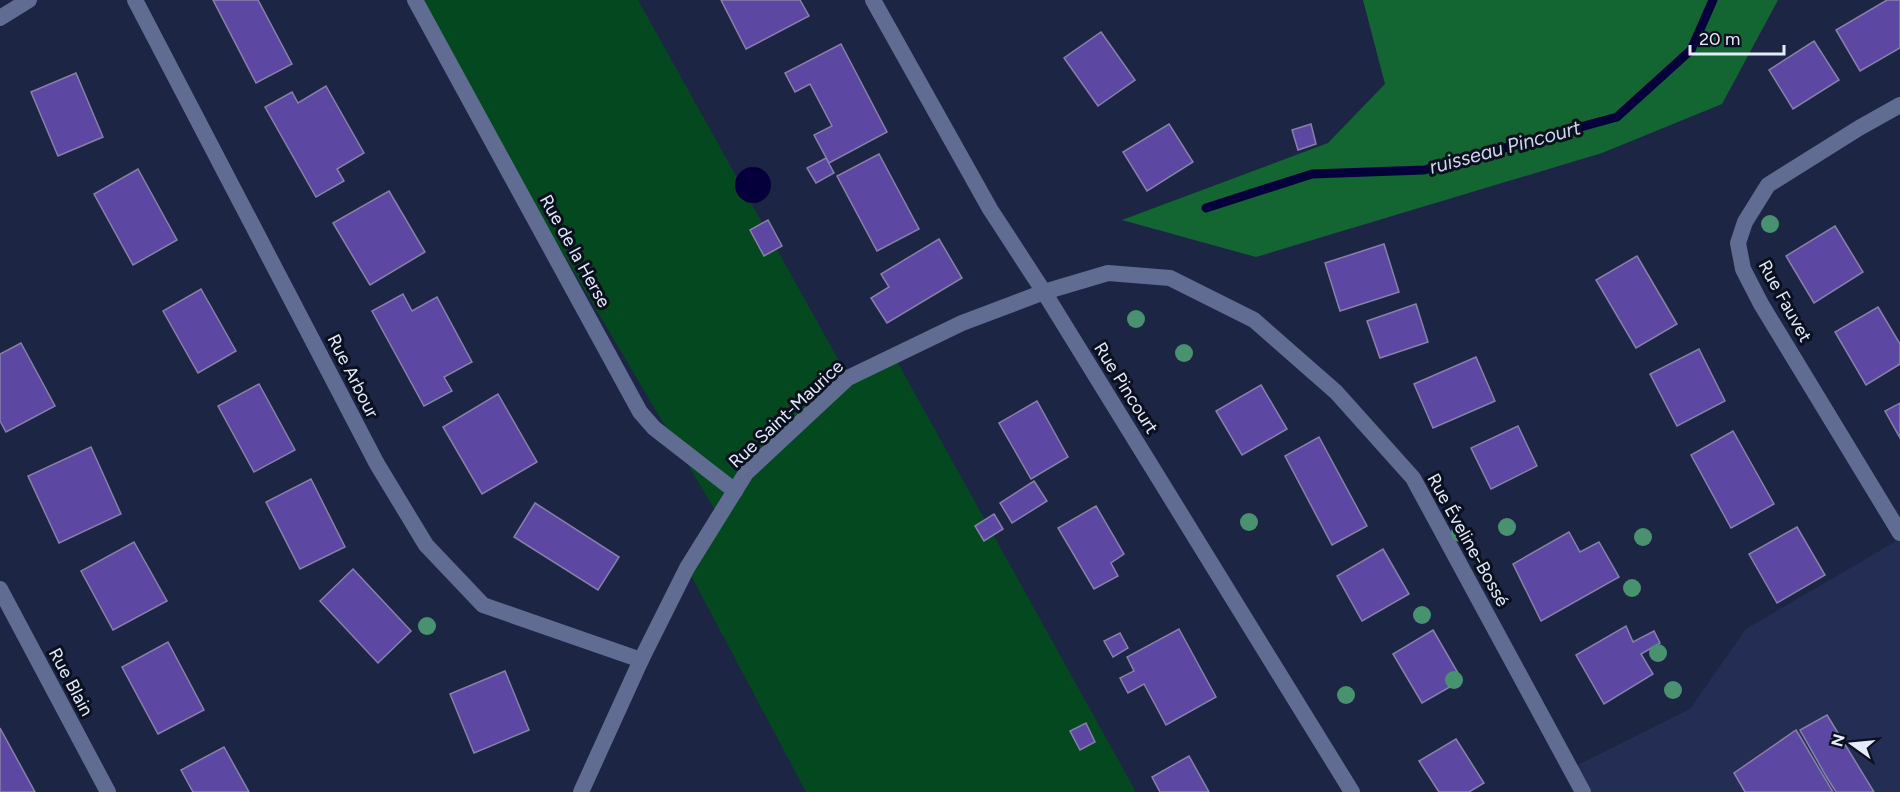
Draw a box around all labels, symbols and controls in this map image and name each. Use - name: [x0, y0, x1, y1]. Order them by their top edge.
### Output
- scale bar: [1690, 18, 1784, 56]
- text: 20 m: [1699, 28, 1740, 50]
- water label: ruisseau Pincourt: [1427, 115, 1584, 179]
- street label: Rue de la Herse: [535, 191, 615, 311]
- street label: Rue Fauvet: [1753, 256, 1817, 346]
- street label: Rue Arbour: [323, 330, 383, 422]
- street label: Rue Pincourt: [1089, 338, 1163, 438]
- street label: Rue Saint-Maurice: [724, 355, 848, 473]
- street label: Rue Éveline-Bossé: [1422, 470, 1514, 611]
- street label: Rue Blain: [44, 644, 98, 720]
- north arrow: [1822, 714, 1882, 774]
- text: N: [1827, 732, 1849, 749]

